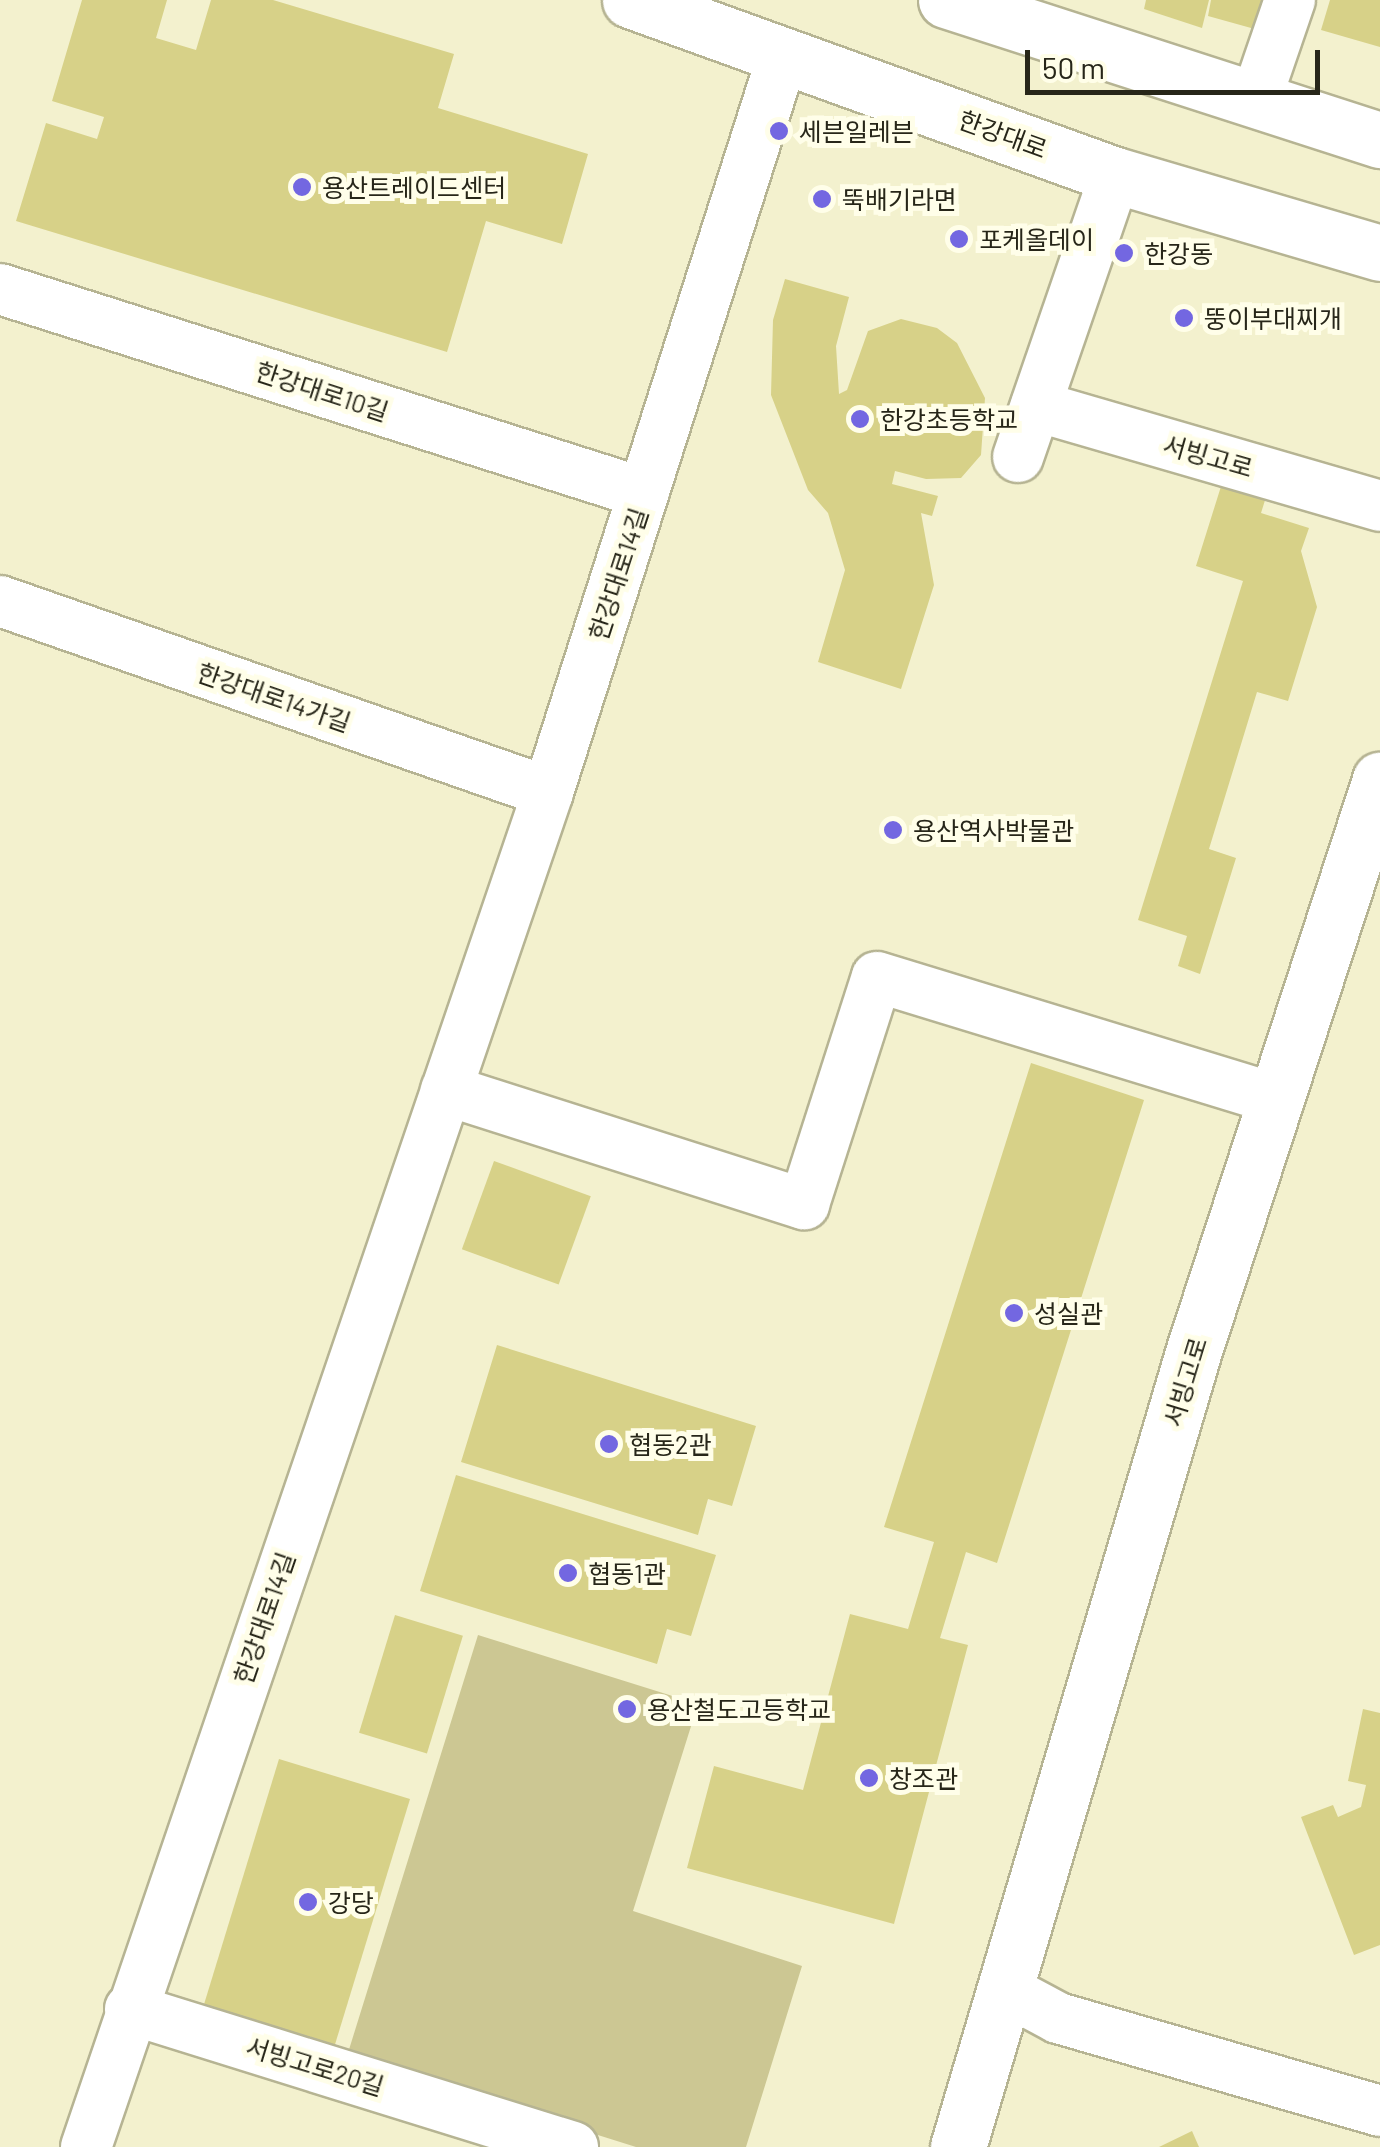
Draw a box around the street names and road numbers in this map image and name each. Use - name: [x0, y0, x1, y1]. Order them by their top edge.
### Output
- street label: 한강대로: [955, 104, 1051, 164]
- street label: 한강대로10길: [252, 355, 392, 427]
- street label: 서빙고로: [1160, 429, 1256, 483]
- street label: 한강대로14길: [582, 504, 654, 644]
- street label: 한강대로14가길: [193, 657, 355, 737]
- street label: 서빙고로: [1157, 1334, 1213, 1430]
- street label: 한강대로14길: [227, 1548, 301, 1688]
- street label: 서빙고로20길: [242, 2031, 388, 2101]

